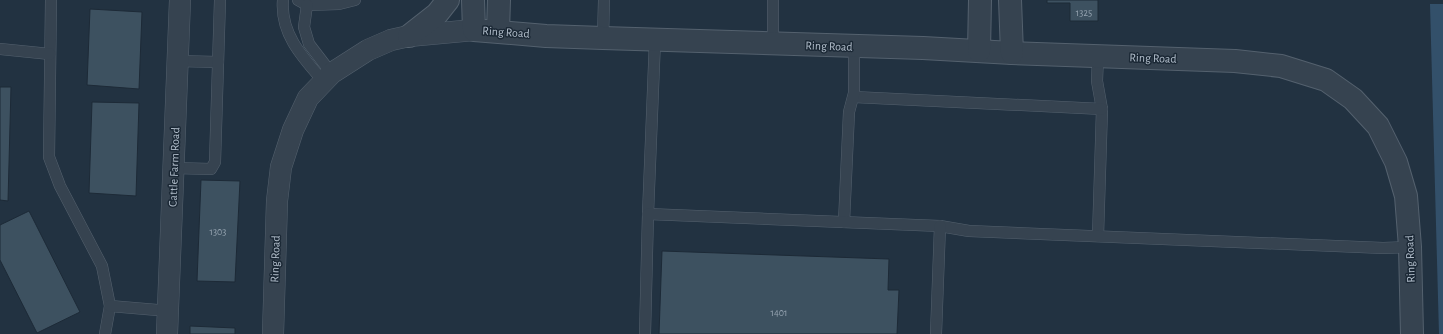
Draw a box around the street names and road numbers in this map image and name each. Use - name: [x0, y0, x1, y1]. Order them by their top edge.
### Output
- street label: Ring Road: [482, 24, 530, 40]
- street label: Ring Road: [805, 39, 853, 53]
- street label: Ring Road: [1129, 51, 1177, 65]
- street label: Cattle Farm Road: [167, 127, 181, 207]
- street label: Ring Road: [268, 235, 282, 283]
- street label: Ring Road: [1403, 235, 1417, 283]

